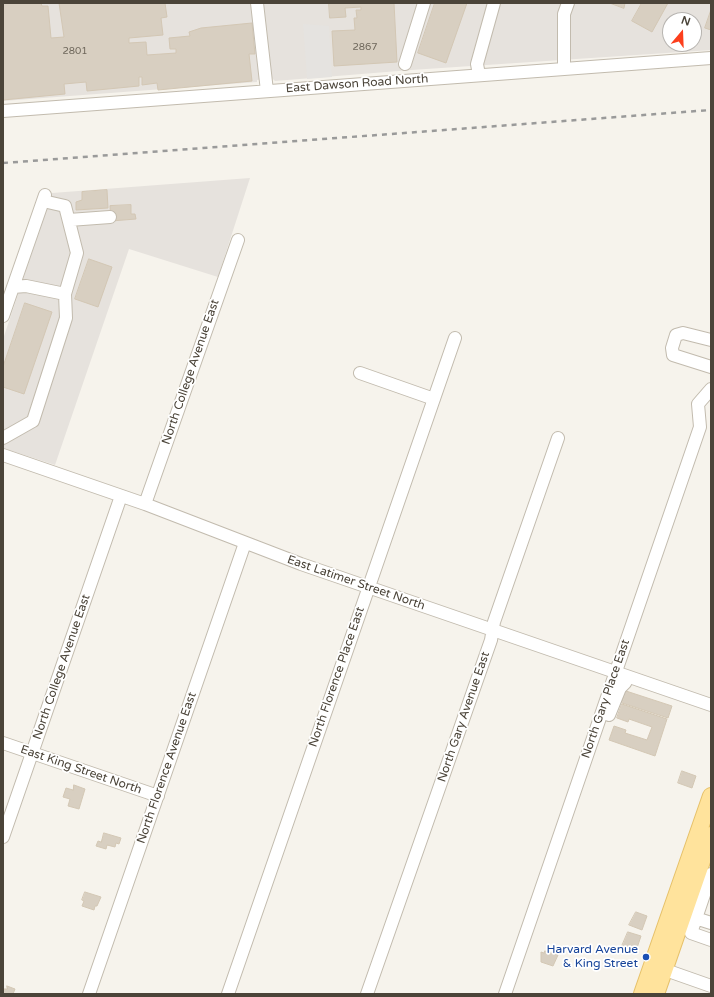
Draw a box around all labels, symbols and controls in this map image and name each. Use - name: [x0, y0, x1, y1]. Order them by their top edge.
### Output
- north arrow: [662, 12, 702, 52]
- text: N: [679, 14, 692, 29]
- house number: 2867: [352, 41, 378, 53]
- house number: 2801: [62, 45, 88, 57]
- street label: East Dawson Road North: [285, 72, 429, 96]
- street label: North College Avenue East: [159, 297, 223, 447]
- street label: East Latimer Street North: [285, 553, 427, 613]
- street label: North College Avenue East: [30, 592, 94, 742]
- street label: North Florence Place East: [306, 605, 368, 749]
- street label: North Gary Place East: [579, 638, 633, 760]
- street label: North Gary Avenue East: [435, 650, 493, 784]
- street label: North Florence Avenue East: [134, 690, 200, 846]
- street label: East King Street North: [18, 742, 144, 798]
- place label: Harvard Avenue & King Street: [547, 943, 638, 971]
- marker: Harvard Avenue & King Street: [641, 952, 651, 962]

